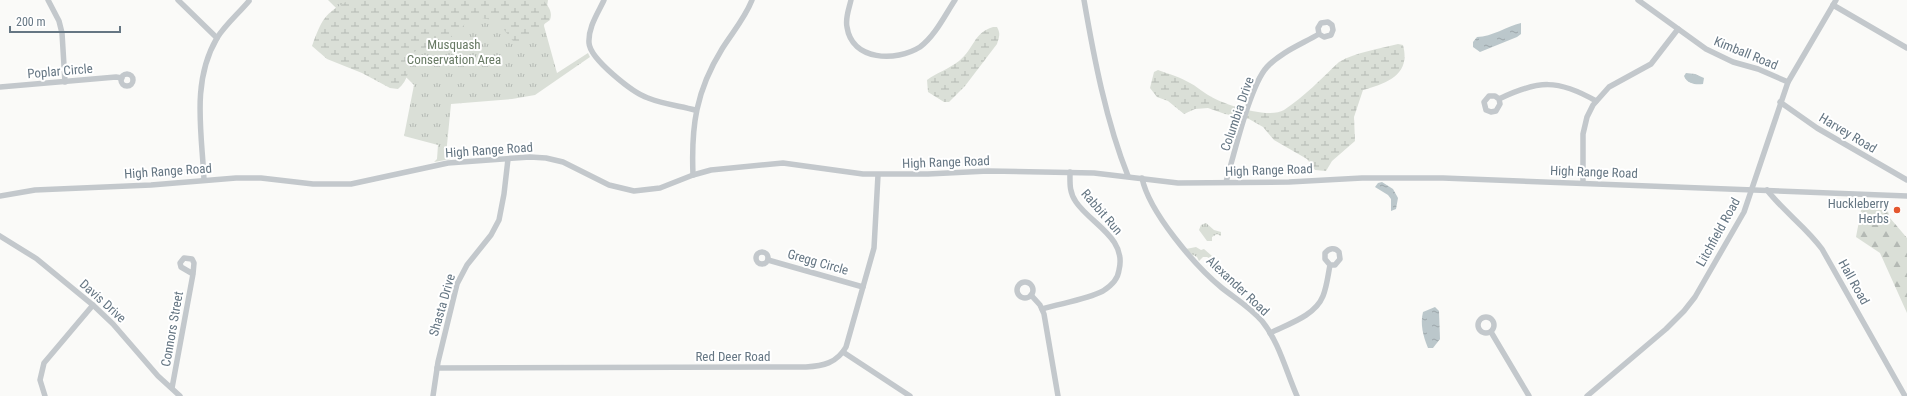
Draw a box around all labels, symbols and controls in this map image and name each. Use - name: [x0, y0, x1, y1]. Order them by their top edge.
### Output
- scale bar: [10, 8, 120, 34]
- text: 200 m: [16, 15, 46, 29]
- street label: Kimball Road: [1712, 33, 1780, 73]
- park label: Musquash Conservation Area: [407, 37, 501, 67]
- street label: Poplar Circle: [27, 61, 93, 81]
- street label: Columbia Drive: [1217, 75, 1257, 153]
- street label: Harvey Road: [1817, 110, 1879, 156]
- street label: High Range Road: [445, 139, 533, 161]
- street label: High Range Road: [902, 153, 990, 171]
- street label: High Range Road: [124, 160, 212, 182]
- street label: High Range Road: [1225, 161, 1313, 179]
- street label: High Range Road: [1550, 163, 1638, 181]
- street label: Rabbit Run: [1078, 186, 1126, 238]
- street label: Litchfield Road: [1693, 195, 1743, 269]
- place label: Huckleberry Herbs: [1828, 196, 1890, 226]
- marker: Huckleberry Herbs: [1892, 205, 1902, 215]
- street label: Gregg Circle: [786, 246, 850, 278]
- street label: Alexander Road: [1203, 253, 1273, 319]
- street label: Hall Road: [1835, 257, 1873, 307]
- street label: Shasta Drive: [426, 272, 458, 338]
- street label: Davis Drive: [77, 276, 129, 326]
- street label: Connors Street: [158, 290, 186, 368]
- street label: Red Deer Road: [695, 349, 771, 364]

